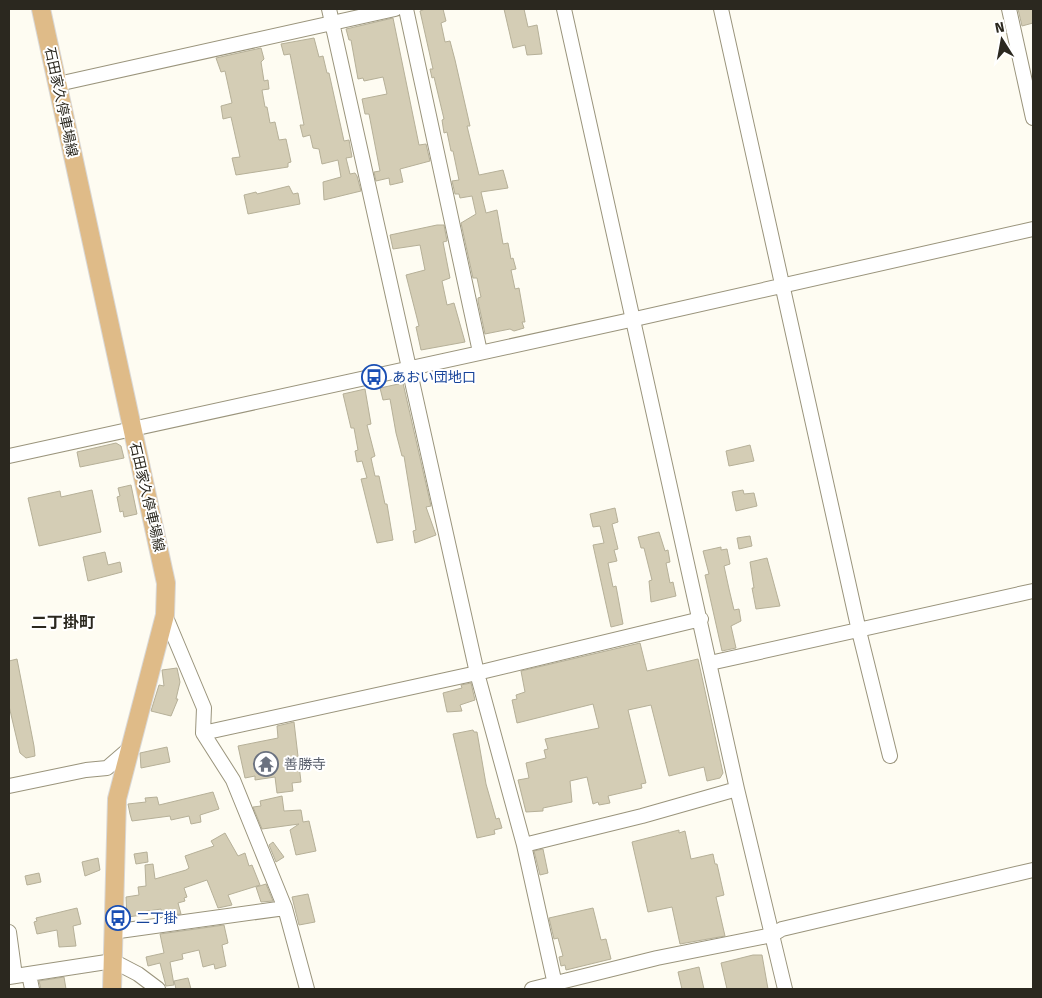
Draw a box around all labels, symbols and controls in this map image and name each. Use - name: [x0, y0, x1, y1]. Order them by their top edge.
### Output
- north arrow: [977, 15, 1027, 65]
- text: N: [993, 18, 1006, 37]
- street label: 石田家久停車場線: [41, 45, 81, 159]
- bus stop icon: あおい団地口: [361, 364, 387, 390]
- place label: あおい団地口: [392, 369, 476, 386]
- street label: 石田家久停車場線: [126, 441, 168, 553]
- district label: 二丁掛町: [31, 613, 95, 632]
- temple icon: 善勝寺: [253, 751, 279, 777]
- place label: 善勝寺: [284, 756, 326, 773]
- bus stop icon: 二丁掛: [105, 905, 131, 931]
- place label: 二丁掛: [136, 910, 178, 927]

